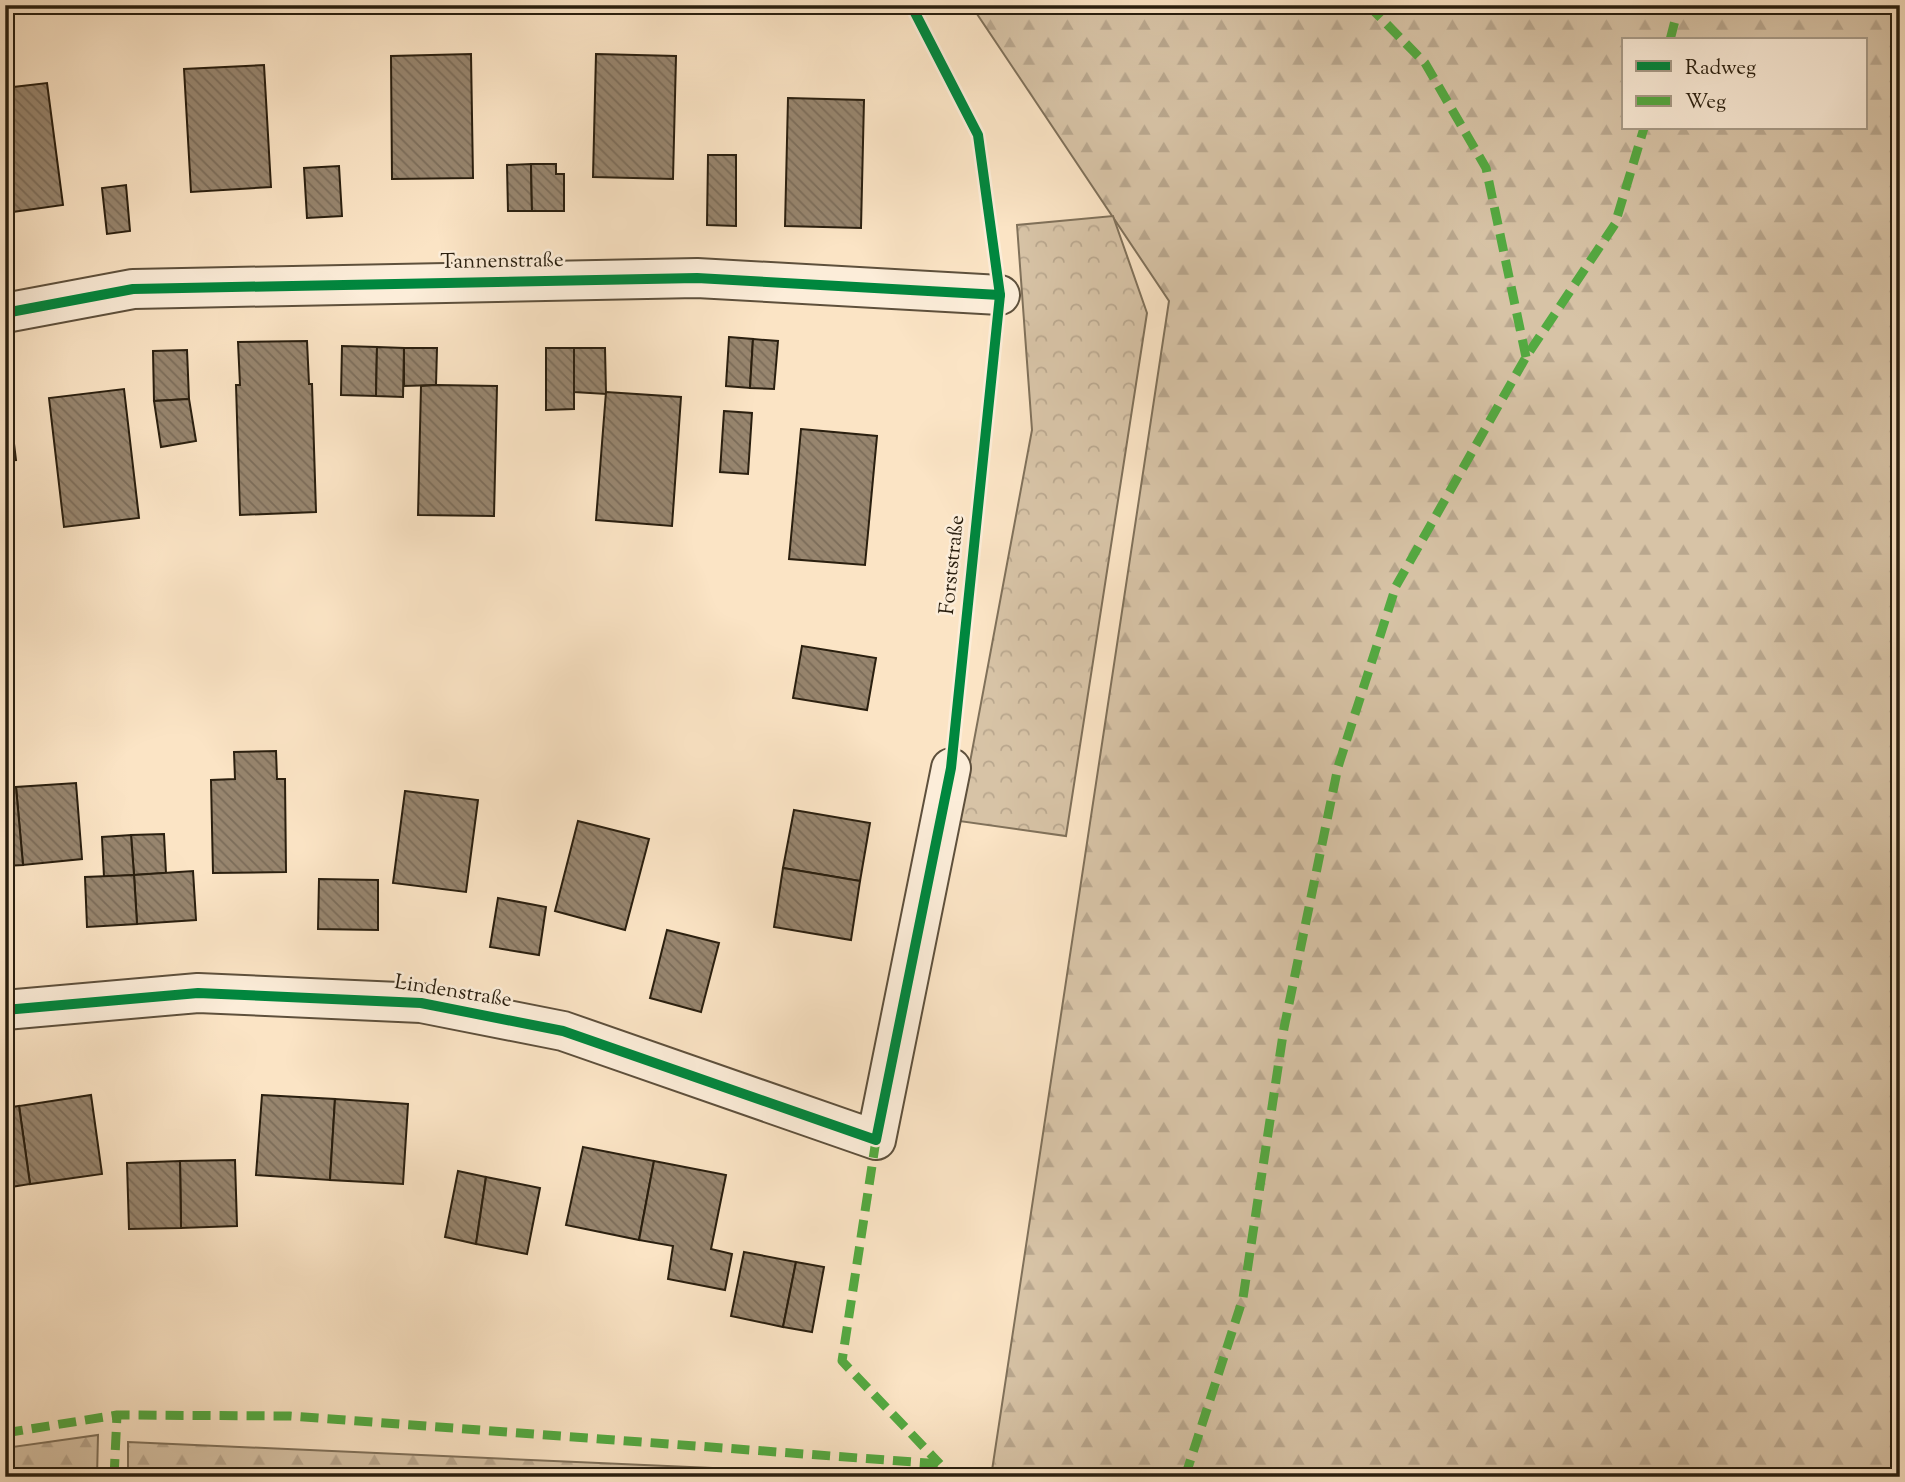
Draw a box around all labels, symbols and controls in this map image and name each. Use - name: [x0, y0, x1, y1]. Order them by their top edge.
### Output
- legend: [1622, 38, 1867, 130]
- text: Radweg: [1685, 54, 1756, 84]
- text: Weg: [1685, 88, 1726, 118]
- street label: Tannenstraße: [440, 246, 564, 278]
- street label: Forststraße: [933, 514, 973, 616]
- street label: Lindenstraße: [392, 968, 514, 1016]

